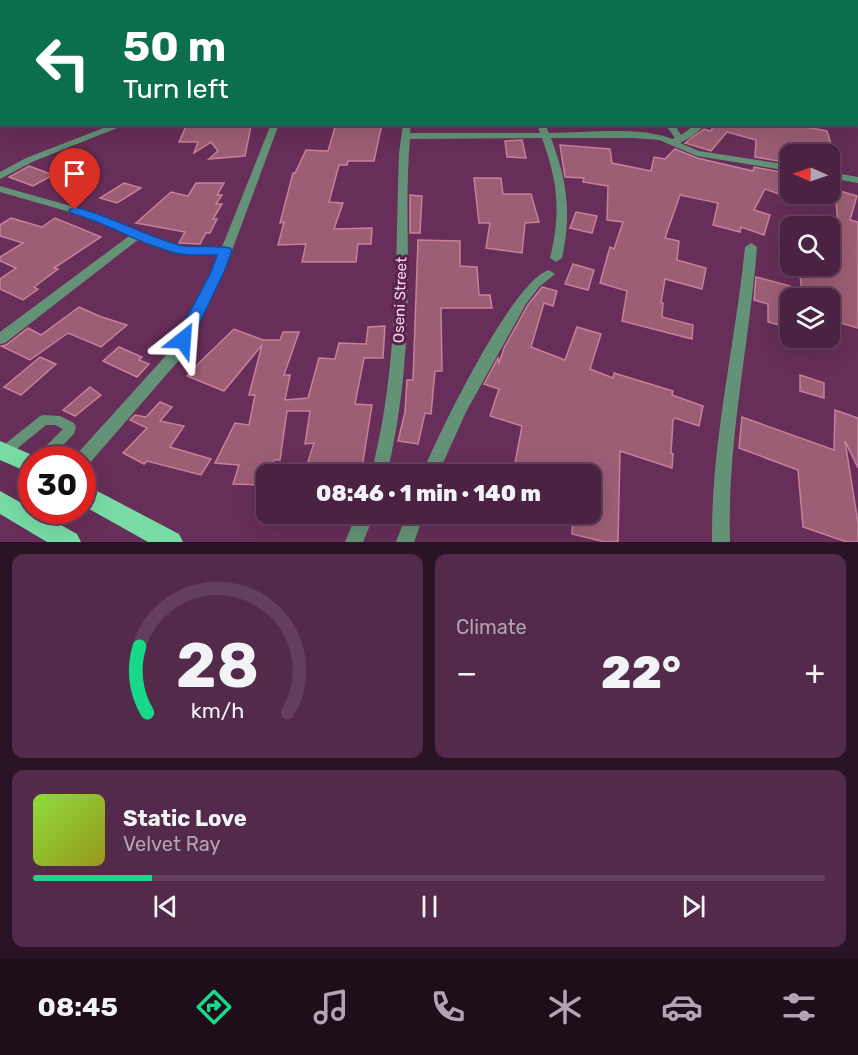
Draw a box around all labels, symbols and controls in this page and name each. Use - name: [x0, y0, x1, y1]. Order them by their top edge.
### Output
- text: 50 m: [123, 22, 226, 72]
- icon: left: [24, 24, 102, 102]
- text: Turn left: [123, 73, 228, 105]
- north arrow: [780, 144, 840, 204]
- map controls: [780, 144, 840, 348]
- pin: [49, 148, 100, 210]
- icon: arrive: [58, 157, 91, 190]
- button: search: [780, 216, 840, 276]
- street label: Oseni Street: [390, 257, 410, 343]
- button: layers: [780, 288, 840, 348]
- position arrow: [151, 308, 215, 372]
- speed limit sign: 30: [18, 446, 96, 524]
- text: 08:46 · 1 min · 140 m: [316, 480, 541, 507]
- text: Climate: [456, 615, 527, 639]
- text: 28: [176, 629, 259, 703]
- text: 22°: [601, 646, 681, 699]
- text: −: [456, 653, 477, 692]
- text: +: [804, 653, 825, 692]
- text: km/h: [191, 698, 244, 723]
- text: Static Love: [123, 805, 247, 832]
- text: Velvet Ray: [123, 832, 221, 856]
- icon: previous: [149, 890, 182, 923]
- icon: pause: [413, 890, 446, 923]
- icon: next: [677, 890, 710, 923]
- icon: directions: [193, 986, 235, 1028]
- icon: music: [310, 986, 352, 1028]
- icon: phone: [427, 986, 469, 1028]
- icon: climate: [544, 986, 586, 1028]
- icon: car: [661, 986, 703, 1028]
- icon: filters: [778, 986, 820, 1028]
- text: 08:45: [38, 991, 118, 1023]

